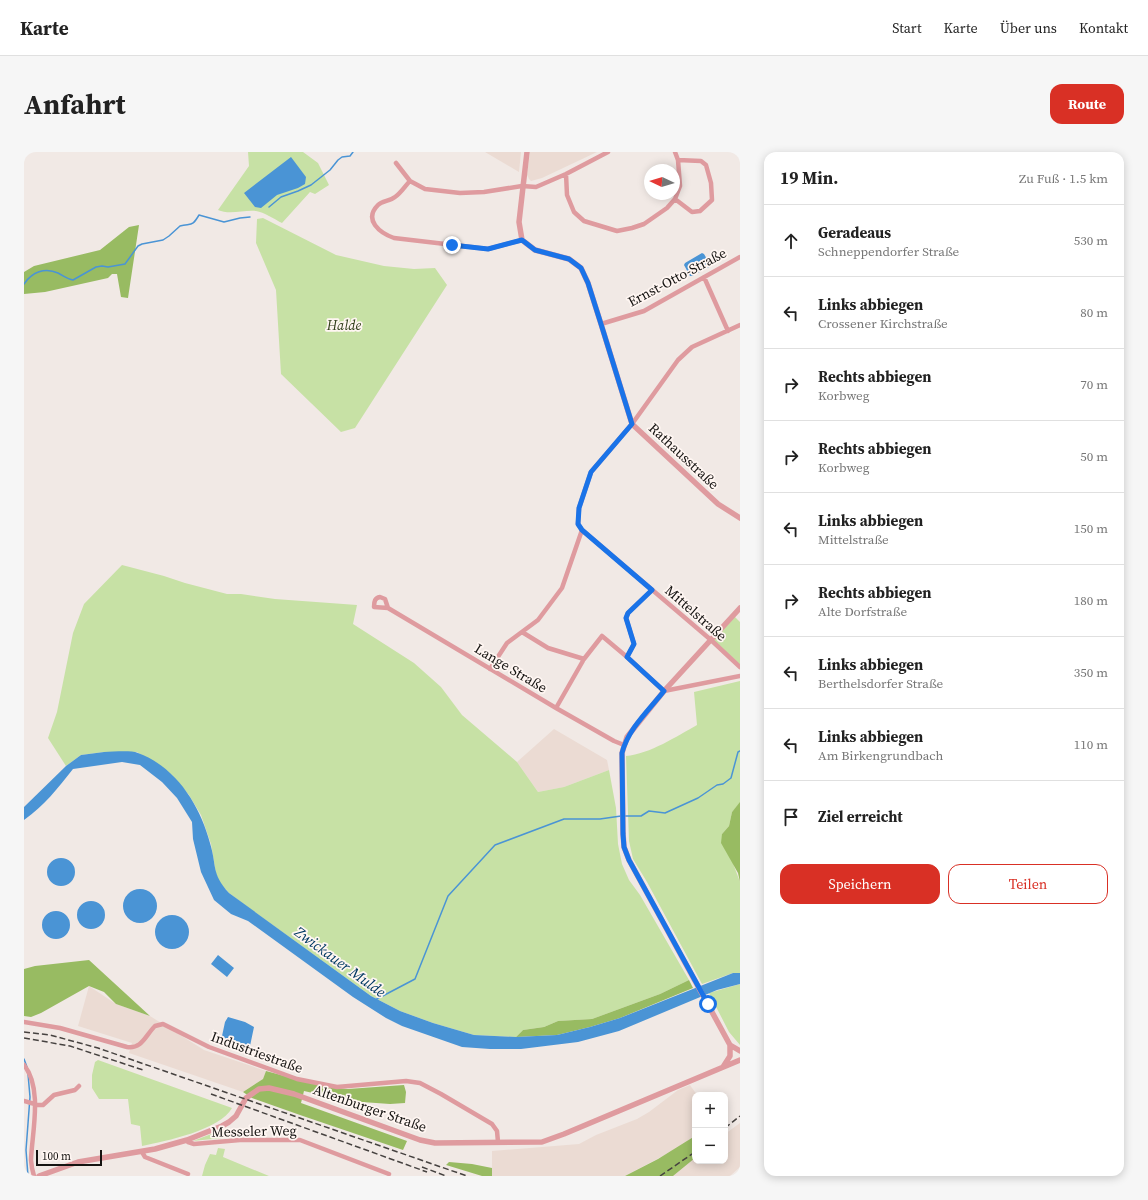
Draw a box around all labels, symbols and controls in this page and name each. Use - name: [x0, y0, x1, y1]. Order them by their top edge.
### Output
- text: Karte: [20, 15, 69, 41]
- text: Start: [892, 18, 922, 38]
- text: Karte: [944, 18, 978, 38]
- text: Über uns: [1000, 18, 1057, 38]
- text: Kontakt: [1079, 18, 1128, 38]
- button: Route: [1050, 84, 1124, 124]
- text: Anfahrt: [24, 85, 126, 123]
- north arrow: [644, 164, 680, 200]
- text: 19 Min.: [780, 166, 838, 190]
- text: Zu Fuß · 1.5 km: [1019, 170, 1108, 187]
- text: Geradeaus: [818, 222, 891, 243]
- icon: ahead: [780, 230, 802, 252]
- text: 530 m: [1074, 232, 1108, 249]
- route end: [443, 236, 461, 254]
- street label: Ernst-Otto-Straße: [624, 243, 730, 311]
- text: Schneppendorfer Straße: [818, 243, 959, 260]
- text: Links abbiegen: [818, 294, 923, 315]
- icon: left: [780, 302, 802, 324]
- text: 80 m: [1080, 304, 1108, 321]
- park label: Halde: [326, 315, 362, 335]
- text: Crossener Kirchstraße: [818, 315, 948, 332]
- text: Rechts abbiegen: [818, 366, 932, 387]
- icon: right: [780, 374, 802, 396]
- text: 70 m: [1080, 376, 1108, 393]
- text: Korbweg: [818, 387, 869, 404]
- street label: Rathausstraße: [644, 418, 724, 494]
- text: Rechts abbiegen: [818, 438, 932, 459]
- icon: right: [780, 446, 802, 468]
- text: 50 m: [1080, 448, 1108, 465]
- text: Korbweg: [818, 459, 869, 476]
- text: Links abbiegen: [818, 510, 923, 531]
- icon: left: [780, 518, 802, 540]
- text: 150 m: [1074, 520, 1108, 537]
- text: Mittelstraße: [818, 531, 889, 548]
- street label: Mittelstraße: [661, 580, 731, 646]
- text: Rechts abbiegen: [818, 582, 932, 603]
- icon: right: [780, 590, 802, 612]
- text: 180 m: [1074, 592, 1108, 609]
- text: Alte Dorfstraße: [818, 603, 907, 620]
- street label: Lange Straße: [471, 638, 551, 698]
- text: Links abbiegen: [818, 654, 923, 675]
- icon: left: [780, 662, 802, 684]
- text: 350 m: [1074, 664, 1108, 681]
- text: Berthelsdorfer Straße: [818, 675, 943, 692]
- text: Links abbiegen: [818, 726, 923, 747]
- icon: left: [780, 734, 802, 756]
- text: 110 m: [1074, 736, 1108, 753]
- text: Am Birkengrundbach: [818, 747, 943, 764]
- icon: arrive: [780, 806, 802, 828]
- text: Ziel erreicht: [818, 806, 903, 827]
- button: Speichern: [780, 864, 940, 904]
- button: Teilen: [948, 864, 1108, 904]
- water label: Zwickauer Mulde: [290, 921, 390, 1002]
- route start: [699, 995, 717, 1013]
- street label: Industriestraße: [208, 1026, 306, 1078]
- street label: Altenburger Straße: [311, 1079, 429, 1137]
- map controls: [692, 1092, 728, 1164]
- button: +: [692, 1092, 728, 1128]
- street label: Messeler Weg: [211, 1120, 297, 1142]
- button: −: [692, 1128, 728, 1164]
- scale bar: [36, 1148, 102, 1167]
- text: 100 m: [42, 1149, 71, 1164]

